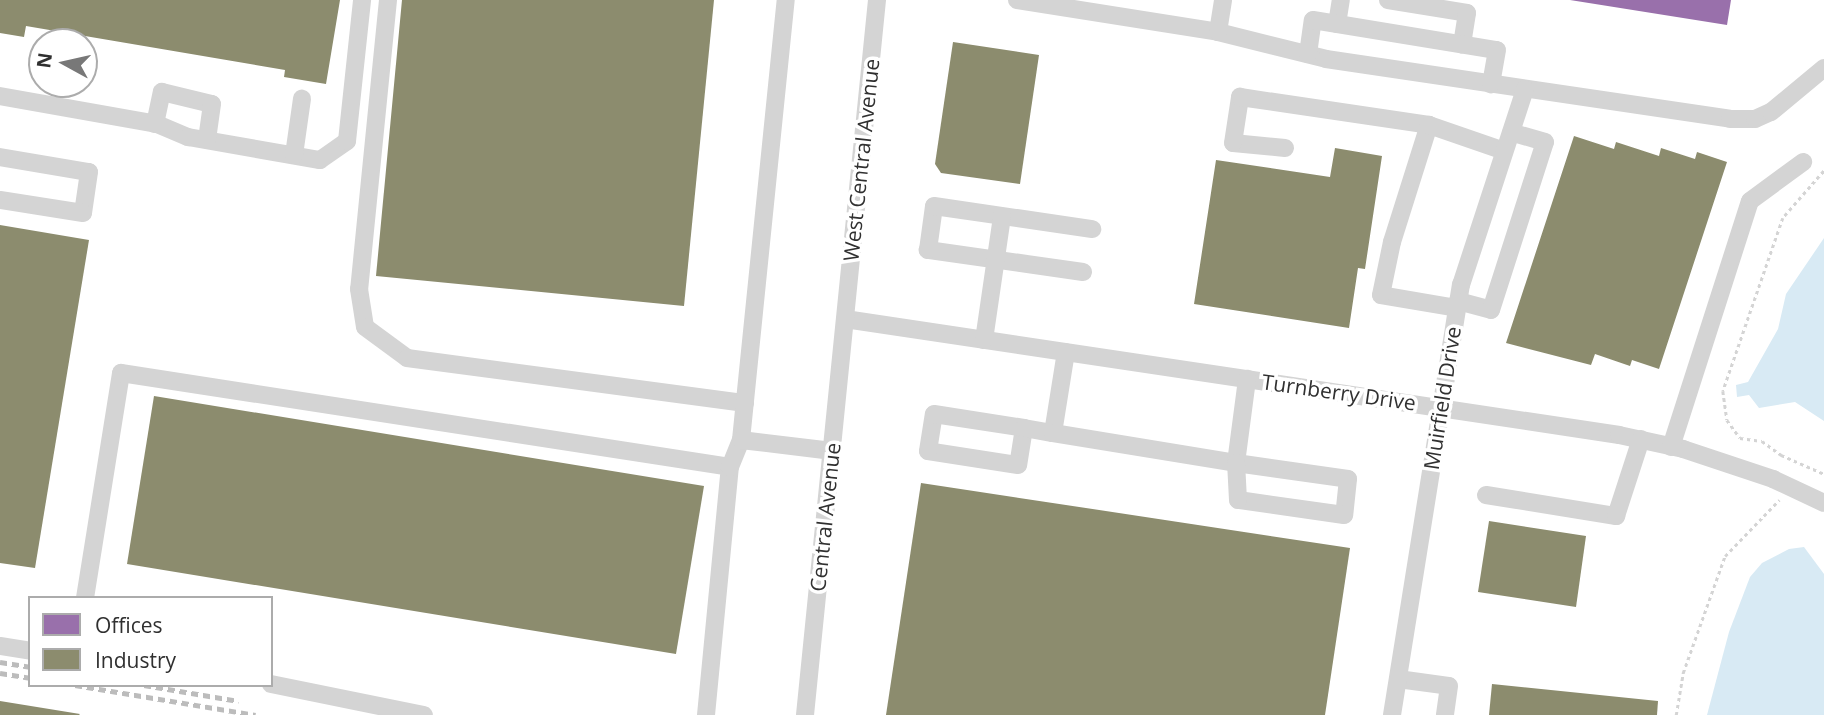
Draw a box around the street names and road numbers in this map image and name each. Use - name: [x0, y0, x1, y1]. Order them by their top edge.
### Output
- street label: West Central Avenue: [838, 57, 884, 263]
- street label: Muirfield Drive: [1418, 325, 1466, 471]
- street label: Turnberry Drive: [1260, 369, 1418, 415]
- street label: Central Avenue: [805, 441, 845, 593]

